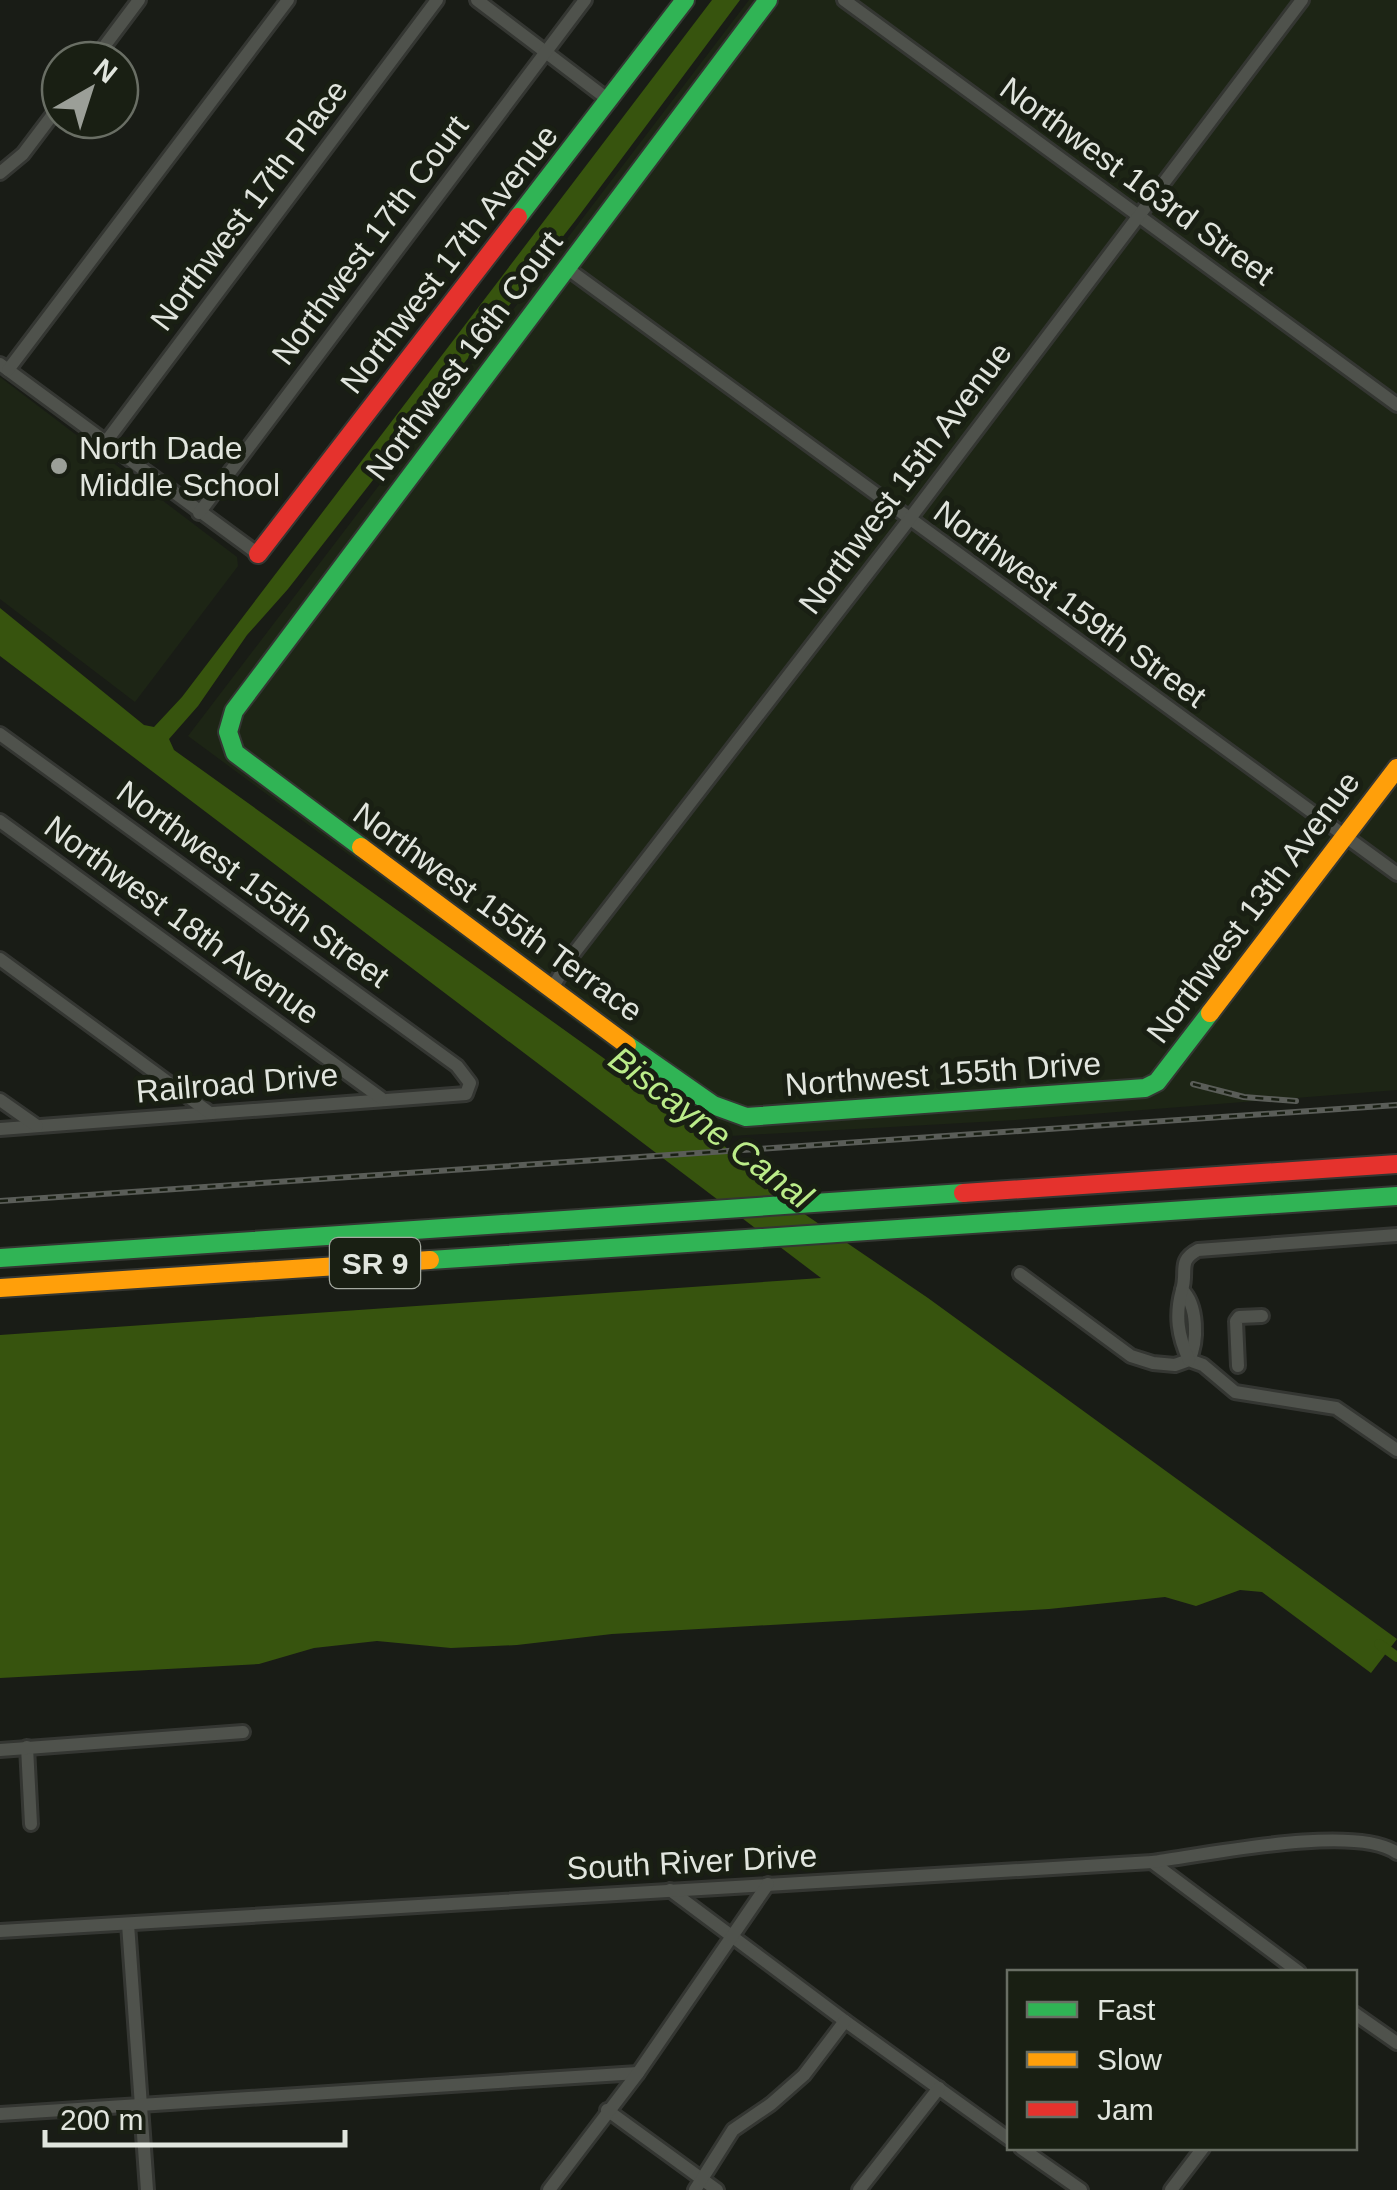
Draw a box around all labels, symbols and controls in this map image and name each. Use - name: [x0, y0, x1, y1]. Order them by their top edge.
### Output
- north arrow: [40, 40, 140, 140]
- text: N: [88, 53, 123, 89]
- street label: Northwest 163rd Street: [993, 70, 1281, 292]
- street label: Northwest 17th Place: [143, 73, 355, 337]
- street label: Northwest 17th Court: [265, 108, 475, 372]
- street label: Northwest 17th Avenue: [333, 118, 565, 400]
- street label: Northwest 16th Court: [359, 224, 569, 488]
- street label: Northwest 15th Avenue: [791, 335, 1019, 621]
- place label: North Dade Middle School: [79, 430, 280, 503]
- marker: North Dade Middle School: [48, 455, 70, 477]
- street label: Northwest 159th Street: [927, 493, 1213, 715]
- street label: Northwest 13th Avenue: [1139, 764, 1367, 1050]
- street label: Northwest 155th Street: [110, 773, 396, 995]
- street label: Northwest 155th Terrace: [347, 795, 649, 1029]
- street label: Northwest 18th Avenue: [38, 808, 326, 1032]
- water label: Biscayne Canal: [602, 1038, 821, 1216]
- street label: Northwest 155th Drive: [784, 1045, 1102, 1103]
- street label: Railroad Drive: [134, 1056, 340, 1110]
- road number: SR 9: [330, 1238, 420, 1288]
- street label: South River Drive: [566, 1837, 818, 1887]
- legend: [1007, 1970, 1357, 2150]
- text: Fast: [1097, 1993, 1156, 2026]
- text: Slow: [1097, 2043, 1162, 2076]
- scale bar: [45, 2085, 345, 2147]
- text: Jam: [1097, 2093, 1154, 2126]
- text: 200 m: [60, 2103, 143, 2136]

